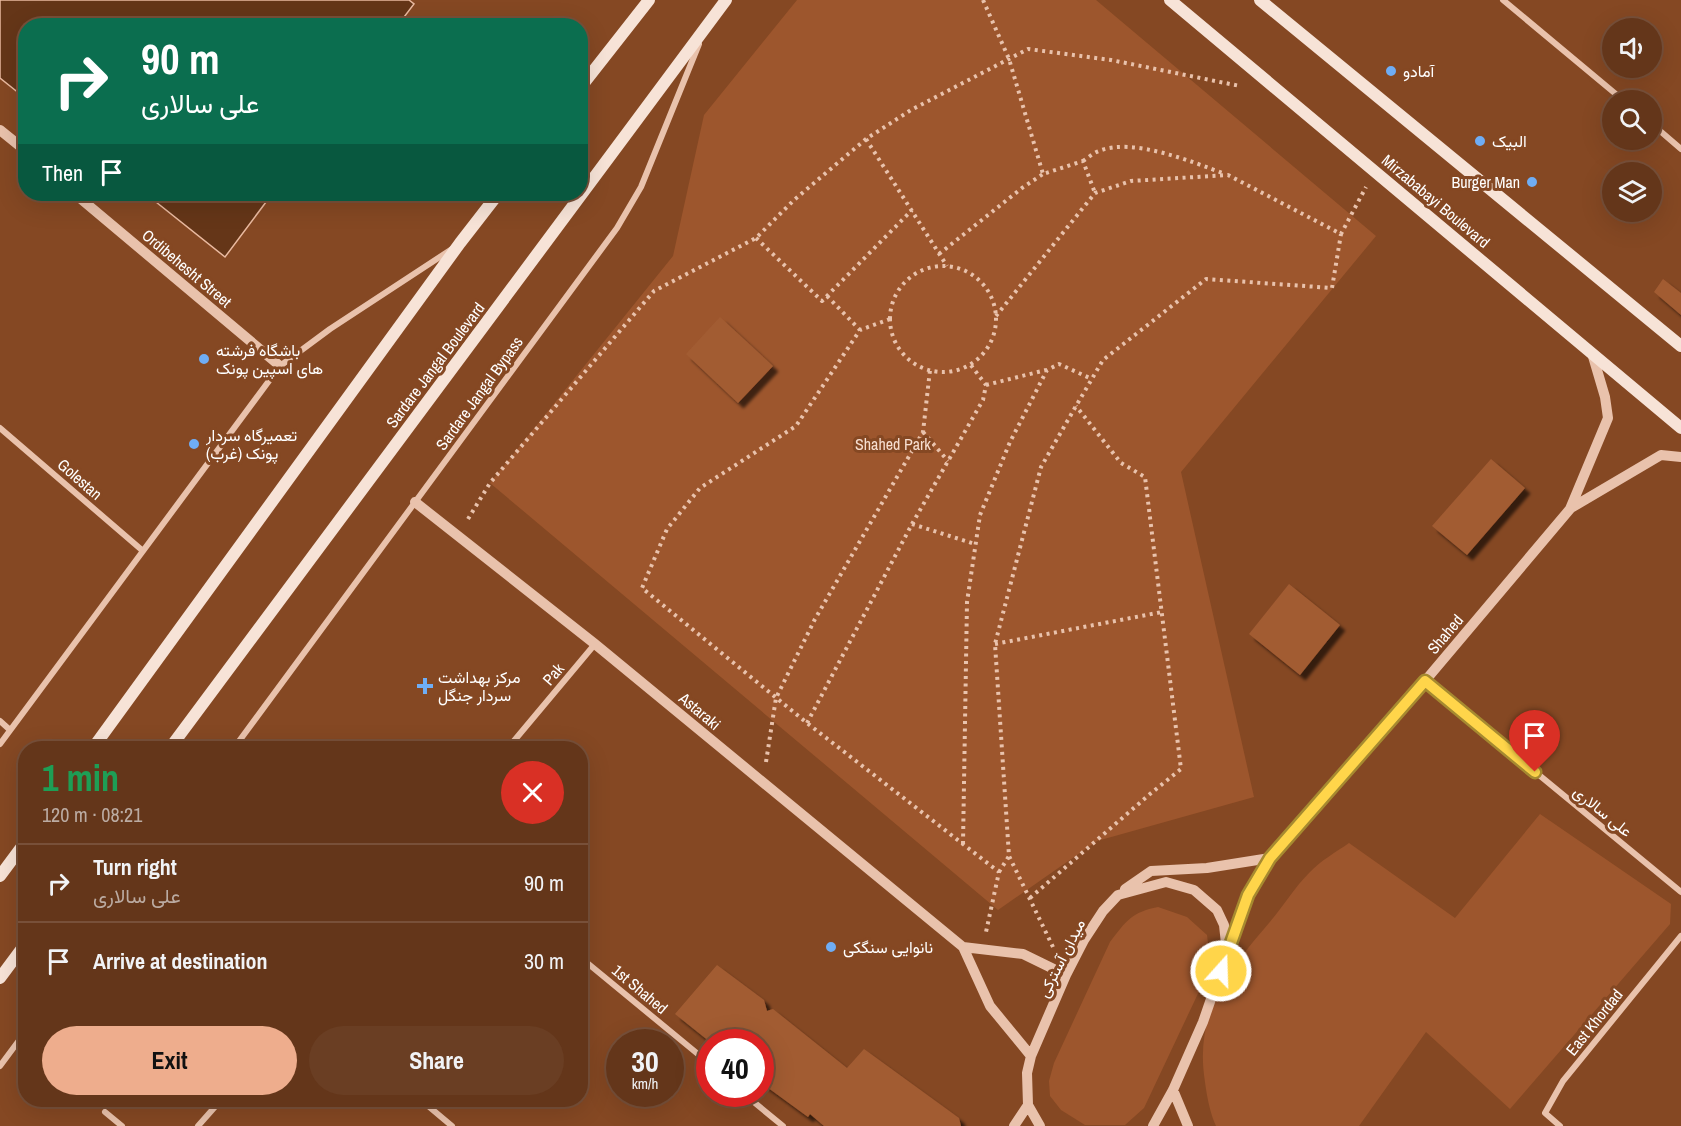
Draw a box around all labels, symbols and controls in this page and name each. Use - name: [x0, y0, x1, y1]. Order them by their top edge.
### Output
- map controls: [1602, 18, 1662, 222]
- button: sound: [1602, 18, 1662, 78]
- text: 90 m: [141, 31, 220, 87]
- icon: right: [42, 42, 120, 120]
- place label: آمادو: [1403, 60, 1435, 82]
- marker: آمادو: [1384, 64, 1398, 78]
- text: علی سالاری: [141, 85, 259, 121]
- button: search: [1602, 90, 1662, 150]
- place label: البیک: [1492, 130, 1527, 152]
- marker: البیک: [1473, 134, 1487, 148]
- street label: Mirzababayi Boulevard: [1377, 149, 1495, 253]
- icon: arrive: [95, 156, 128, 189]
- text: Then: [42, 158, 83, 188]
- button: layers: [1602, 162, 1662, 222]
- place label: ‌Burger Man: [1451, 171, 1520, 193]
- marker: ‌Burger Man: [1525, 175, 1539, 189]
- street label: Ordibehesht Street: [137, 224, 237, 312]
- street label: Sardare Jangal Boulevard: [381, 298, 489, 432]
- street label: Sardare Jangal Bypass: [430, 332, 528, 454]
- place label: باشگاه فرشته های اسپین پونک: [216, 339, 323, 380]
- marker: باشگاه فرشته های اسپین پونک: [197, 352, 211, 366]
- place label: تعمیرگاه سردار پونک (غرب): [205, 424, 297, 465]
- park label: Shahed Park: [855, 433, 931, 455]
- marker: تعمیرگاه سردار پونک (غرب): [187, 437, 201, 451]
- street label: Golestan: [53, 453, 107, 505]
- street label: Shahed: [1422, 610, 1468, 658]
- street label: Pak: [537, 658, 569, 690]
- place label: مرکز بهداشت سردار جنگل: [438, 666, 521, 706]
- marker: مرکز بهداشت سردار جنگل: [416, 677, 434, 695]
- street label: Astaraki: [674, 686, 726, 735]
- pin: [1509, 710, 1560, 772]
- icon: arrive: [1518, 719, 1551, 752]
- text: 1 min: [42, 754, 119, 802]
- button: close: [501, 761, 564, 824]
- street label: علی سالاری: [1569, 780, 1637, 842]
- text: 120 m · 08:21: [42, 801, 142, 828]
- text: Turn right: [93, 852, 177, 882]
- icon: right: [42, 867, 75, 900]
- text: 90 m: [524, 868, 564, 898]
- text: علی سالاری: [93, 882, 181, 909]
- street label: میدان آسترکی: [1032, 915, 1090, 1001]
- place label: نانوایی سنگکی: [843, 936, 933, 958]
- position arrow: [1189, 939, 1253, 1003]
- marker: نانوایی سنگکی: [824, 940, 838, 954]
- icon: arrive: [42, 945, 75, 978]
- text: Arrive at destination: [93, 946, 267, 976]
- text: 30 m: [524, 946, 564, 976]
- street label: 1st Shahed: [608, 959, 672, 1019]
- street label: East Khordad: [1560, 984, 1628, 1060]
- button: Exit: [42, 1026, 297, 1095]
- button: Share: [309, 1026, 564, 1095]
- speed limit sign: 40: [696, 1029, 774, 1107]
- text: 30: [631, 1041, 659, 1081]
- text: km/h: [632, 1073, 658, 1094]

